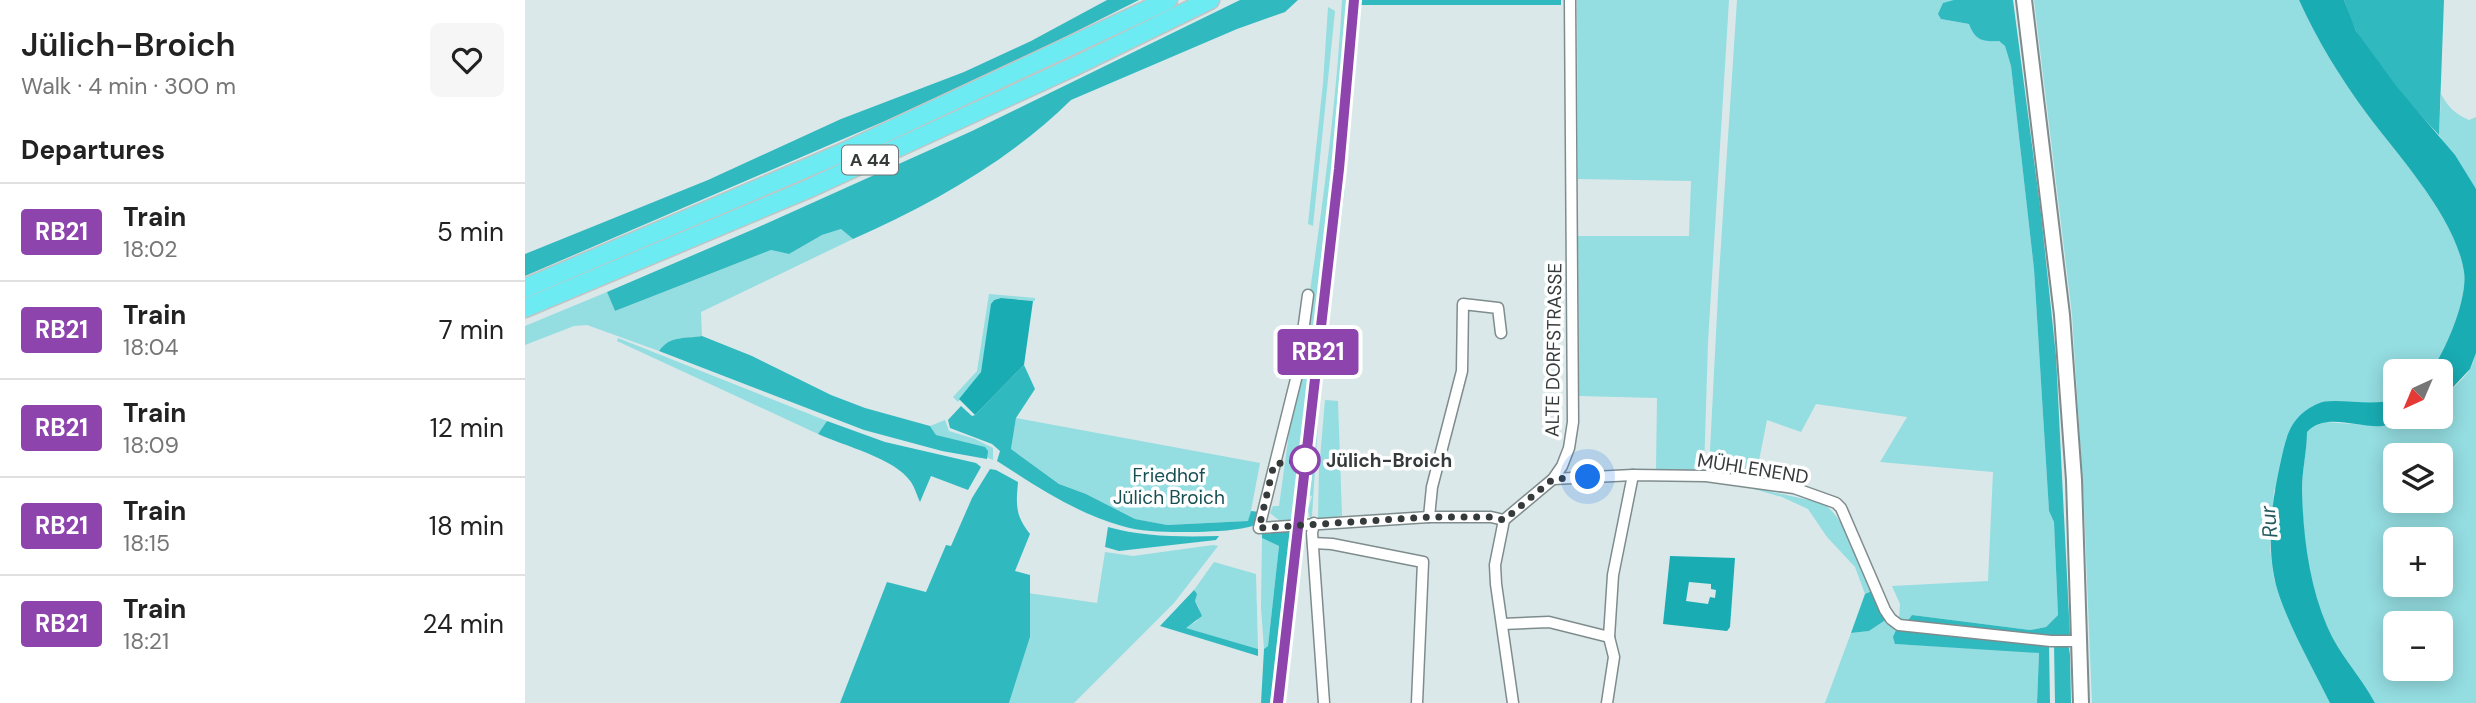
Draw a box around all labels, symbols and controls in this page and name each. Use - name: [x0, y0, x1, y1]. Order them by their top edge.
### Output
- text: Jülich-Broich: [21, 23, 236, 66]
- button: heart: [430, 23, 504, 97]
- text: Walk · 4 min · 300 m: [21, 71, 236, 101]
- text: Departures: [21, 133, 165, 167]
- road number: A 44: [842, 146, 898, 174]
- text: Train: [123, 200, 186, 234]
- text: 5 min: [437, 215, 504, 249]
- text: RB21: [35, 216, 88, 247]
- text: 18:02: [123, 234, 178, 264]
- street label: ALTE DORFSTRASSE: [1539, 263, 1568, 437]
- text: Train: [123, 298, 186, 332]
- text: 7 min: [439, 313, 504, 347]
- text: RB21: [35, 314, 88, 345]
- line badge: RB21: [1269, 329, 1367, 375]
- text: 18:04: [123, 332, 179, 362]
- text: RB21: [1291, 336, 1345, 367]
- north arrow: [2383, 359, 2453, 429]
- map controls: [2383, 359, 2453, 681]
- text: Train: [123, 396, 186, 430]
- text: 12 min: [430, 411, 504, 445]
- text: RB21: [35, 412, 88, 443]
- text: 18:09: [123, 430, 179, 460]
- button: layers: [2383, 443, 2453, 513]
- marker: Jülich-Broich: [1290, 445, 1320, 475]
- street label: MÜHLENEND: [1696, 447, 1810, 490]
- place label: Jülich-Broich: [1326, 448, 1452, 473]
- your location: [1570, 459, 1605, 494]
- park label: Friedhof Jülich Broich: [1113, 463, 1225, 510]
- text: Train: [123, 494, 186, 528]
- water label: Rur: [2254, 503, 2284, 539]
- text: 18 min: [429, 509, 504, 543]
- text: RB21: [35, 510, 88, 541]
- button: +: [2383, 527, 2453, 597]
- text: 18:15: [123, 528, 170, 558]
- text: Train: [123, 592, 186, 626]
- text: 24 min: [422, 607, 504, 641]
- text: RB21: [35, 608, 88, 639]
- button: −: [2383, 611, 2453, 681]
- text: 18:21: [123, 626, 169, 656]

